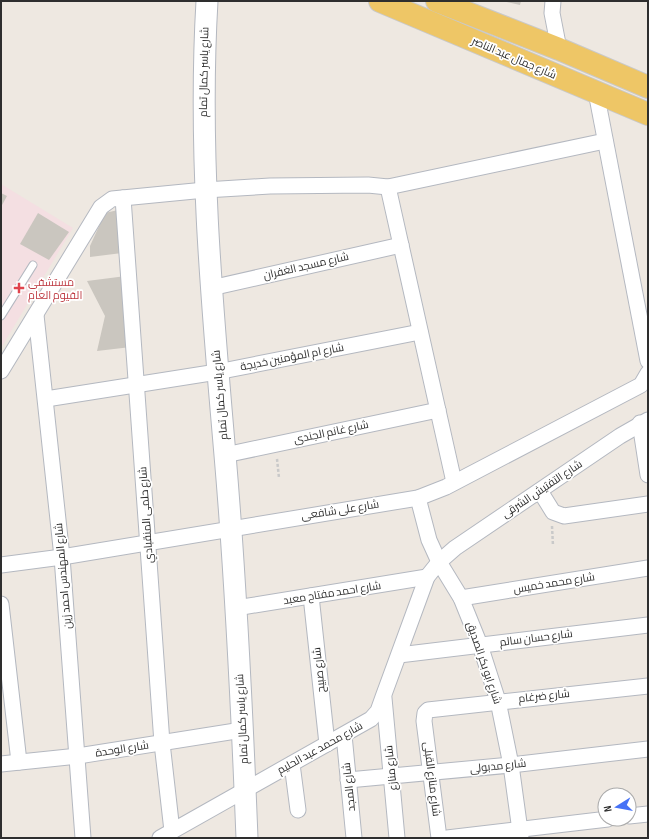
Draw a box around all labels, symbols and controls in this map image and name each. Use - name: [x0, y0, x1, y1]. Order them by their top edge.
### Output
- street label: شارع ياسر كمال تمام: [197, 27, 212, 117]
- street label: شارع جمال عبد الناصر: [468, 34, 558, 83]
- street label: شارع مسجد الغفران: [262, 250, 350, 283]
- place label: مستشفى الفيوم العام: [28, 276, 82, 303]
- marker: مستشفى الفيوم العام: [13, 282, 25, 294]
- street label: شارع ام المؤمنين خديجة: [239, 341, 345, 374]
- street label: شارع ياسر كمال تمام: [210, 349, 231, 441]
- street label: شارع غانم الجندى: [292, 418, 370, 447]
- street label: شارع التفتيش الشرقى: [499, 457, 585, 522]
- street label: شارع حلمى المنقبادي: [136, 466, 158, 564]
- street label: شارع على شافعى: [300, 497, 380, 524]
- street label: شارع المهندس احمد زين: [52, 522, 75, 630]
- street label: شارع محمد خميس: [512, 570, 596, 597]
- street label: شارع احمد مفتاح معبد: [282, 579, 382, 608]
- street label: شارع ابو بكر الصديق: [463, 620, 504, 706]
- street label: شارع حسان سالم: [499, 627, 573, 650]
- street label: شارع صبيح: [310, 647, 329, 693]
- street label: شارع ياسر كمال تمام: [233, 674, 252, 764]
- street label: شارع ضرغام: [518, 687, 570, 706]
- street label: شارع محمد عبد الحليم: [275, 719, 365, 778]
- street label: شارع الوحدة: [94, 738, 150, 761]
- street label: شارع منازع القبلى: [420, 741, 443, 817]
- street label: شارع منازع: [382, 745, 401, 791]
- street label: شارع مدبولى: [469, 757, 527, 776]
- street label: شارع المجد: [340, 762, 359, 812]
- north arrow: [597, 787, 637, 827]
- text: N: [601, 805, 615, 813]

